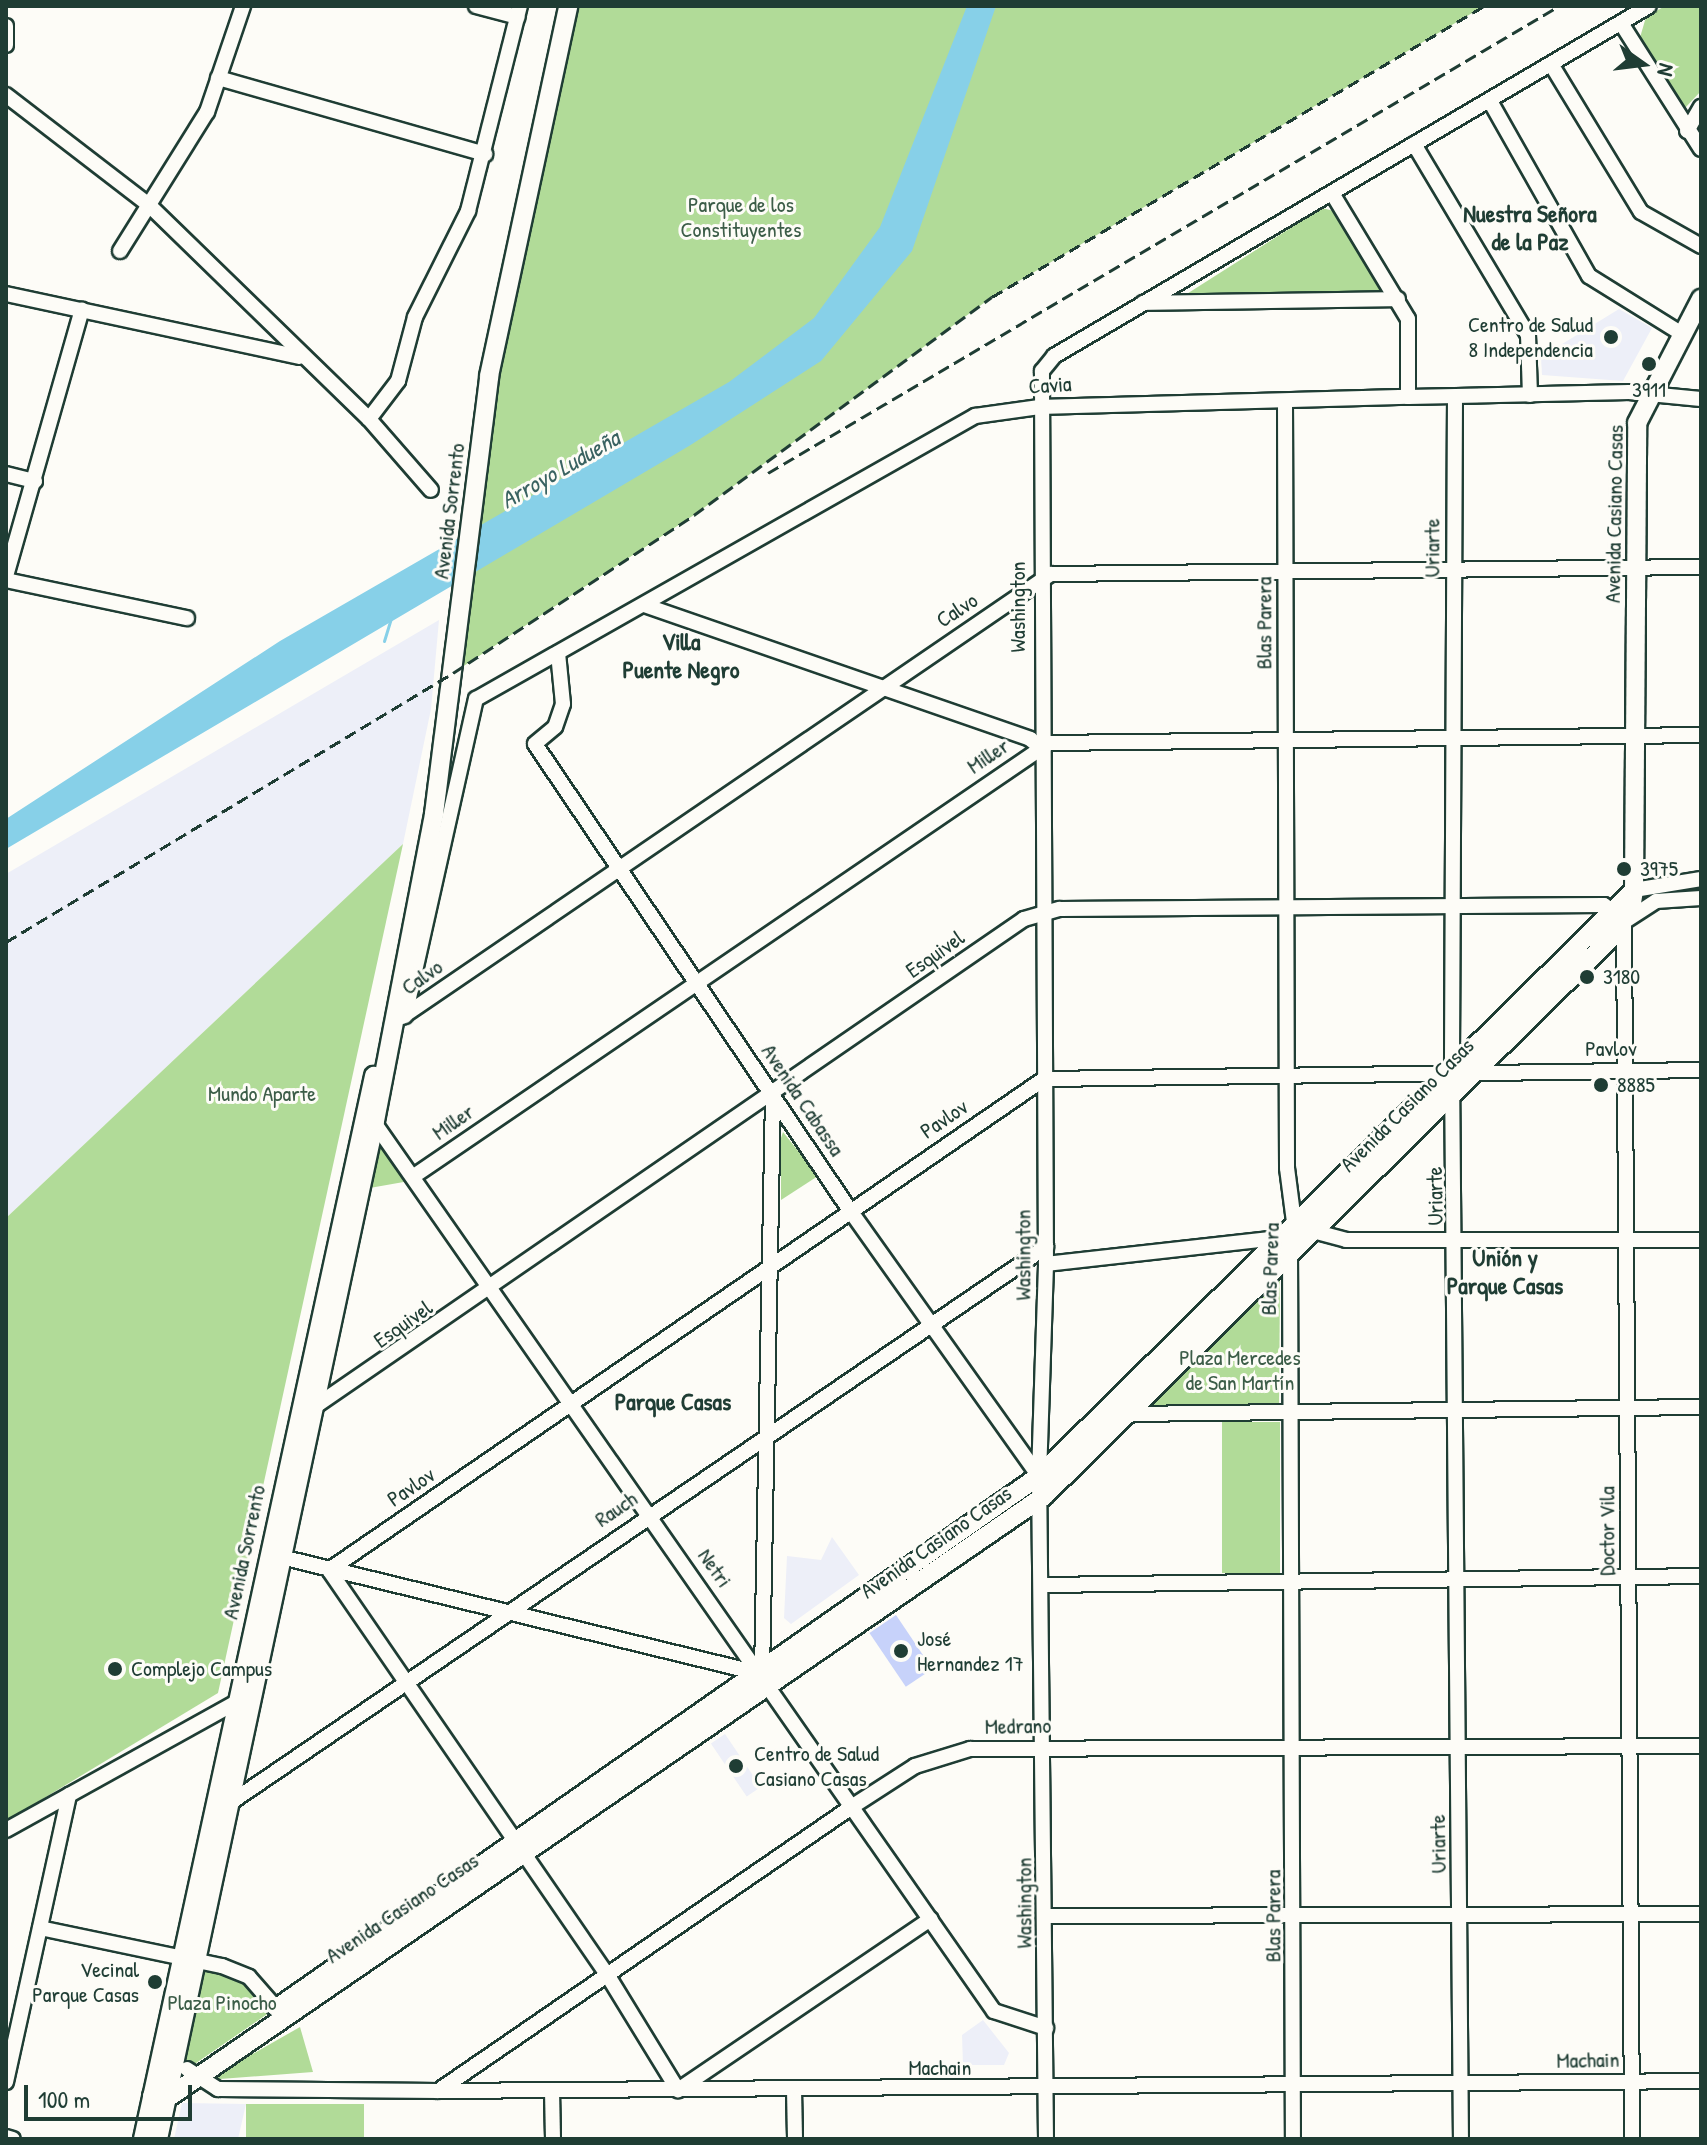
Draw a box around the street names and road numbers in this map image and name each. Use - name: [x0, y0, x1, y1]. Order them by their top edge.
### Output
- street label: Cavia: [1028, 370, 1072, 400]
- street label: Avenida Casiano Casas: [1599, 425, 1629, 603]
- street label: Avenida Sorrento: [428, 442, 470, 580]
- street label: Uriarte: [1419, 519, 1445, 577]
- street label: Washington: [1005, 562, 1031, 652]
- street label: Blas Parera: [1251, 577, 1277, 669]
- street label: Calvo: [931, 587, 983, 633]
- street label: Miller: [962, 733, 1014, 779]
- street label: Esquivel: [901, 924, 969, 984]
- street label: Calvo: [396, 954, 448, 1000]
- street label: Avenida Casiano Casas: [1335, 1033, 1479, 1177]
- street label: Pavlov: [1585, 1036, 1637, 1062]
- street label: Avenida Cabassa: [756, 1039, 850, 1161]
- street label: Pavlov: [915, 1094, 973, 1144]
- street label: Miller: [427, 1098, 479, 1146]
- street label: Uriarte: [1421, 1166, 1449, 1226]
- street label: Washington: [1010, 1210, 1036, 1300]
- street label: Blas Parera: [1255, 1222, 1285, 1316]
- street label: Esquivel: [369, 1294, 437, 1354]
- street label: Pavlov: [382, 1462, 440, 1512]
- street label: Avenida Casiano Casas: [855, 1480, 1017, 1604]
- street label: Avenida Sorrento: [217, 1483, 271, 1621]
- street label: Rauch: [590, 1485, 642, 1533]
- street label: Doctor Vila: [1594, 1486, 1620, 1576]
- street label: Netri: [692, 1543, 738, 1593]
- street label: Medrano: [985, 1712, 1051, 1740]
- street label: Uriarte: [1424, 1814, 1452, 1874]
- street label: Avenida Casiano Casas: [321, 1847, 483, 1969]
- street label: Washington: [1011, 1858, 1037, 1948]
- street label: Blas Parera: [1260, 1870, 1286, 1962]
- street label: Machain: [1556, 2046, 1620, 2074]
- street label: Machain: [909, 2055, 971, 2081]

